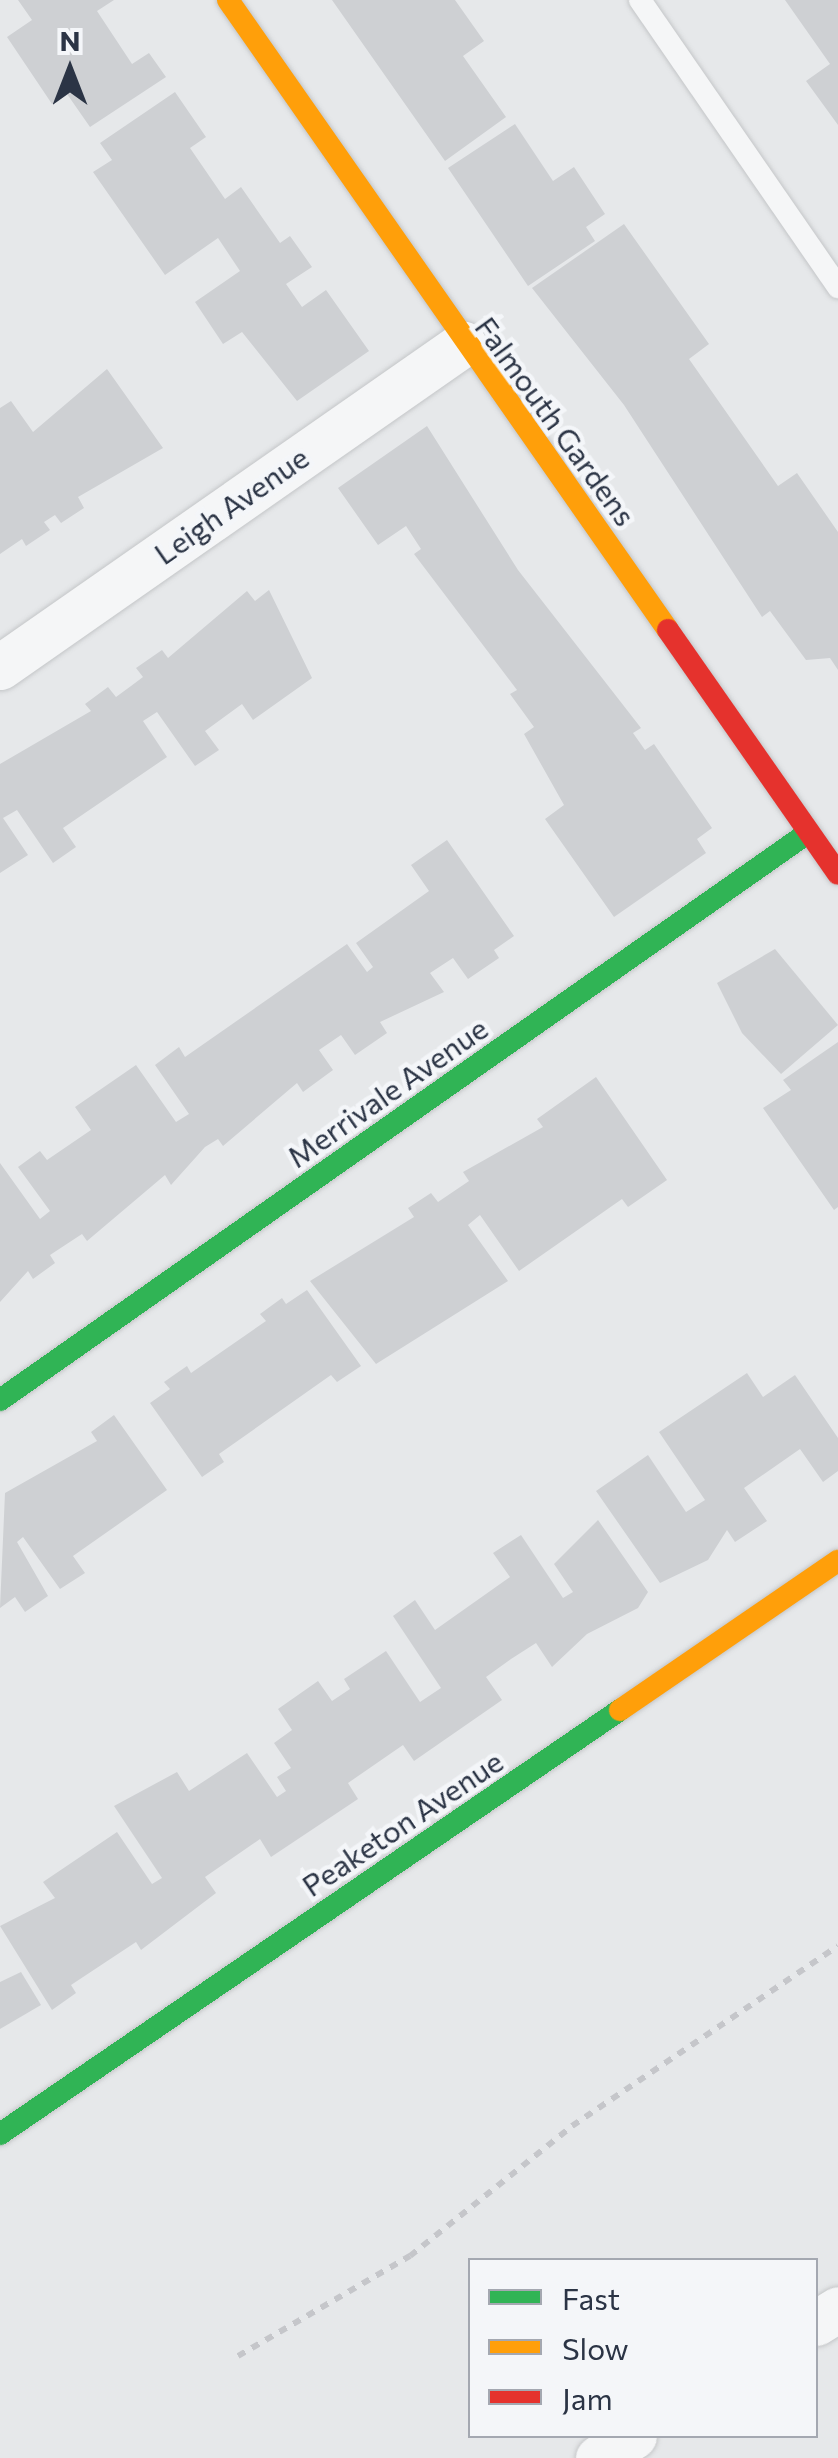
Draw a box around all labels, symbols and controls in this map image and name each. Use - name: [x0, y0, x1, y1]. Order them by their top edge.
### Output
- north arrow: [20, 20, 120, 120]
- text: N: [60, 23, 81, 57]
- street label: Falmouth Gardens: [468, 310, 644, 532]
- street label: Leigh Avenue: [147, 439, 315, 571]
- street label: Merrivale Avenue: [280, 1010, 494, 1174]
- street label: Peaketon Avenue: [295, 1743, 509, 1903]
- legend: [468, 2258, 818, 2438]
- text: Fast: [562, 2279, 620, 2316]
- text: Slow: [562, 2329, 629, 2366]
- text: Jam: [562, 2379, 613, 2416]

